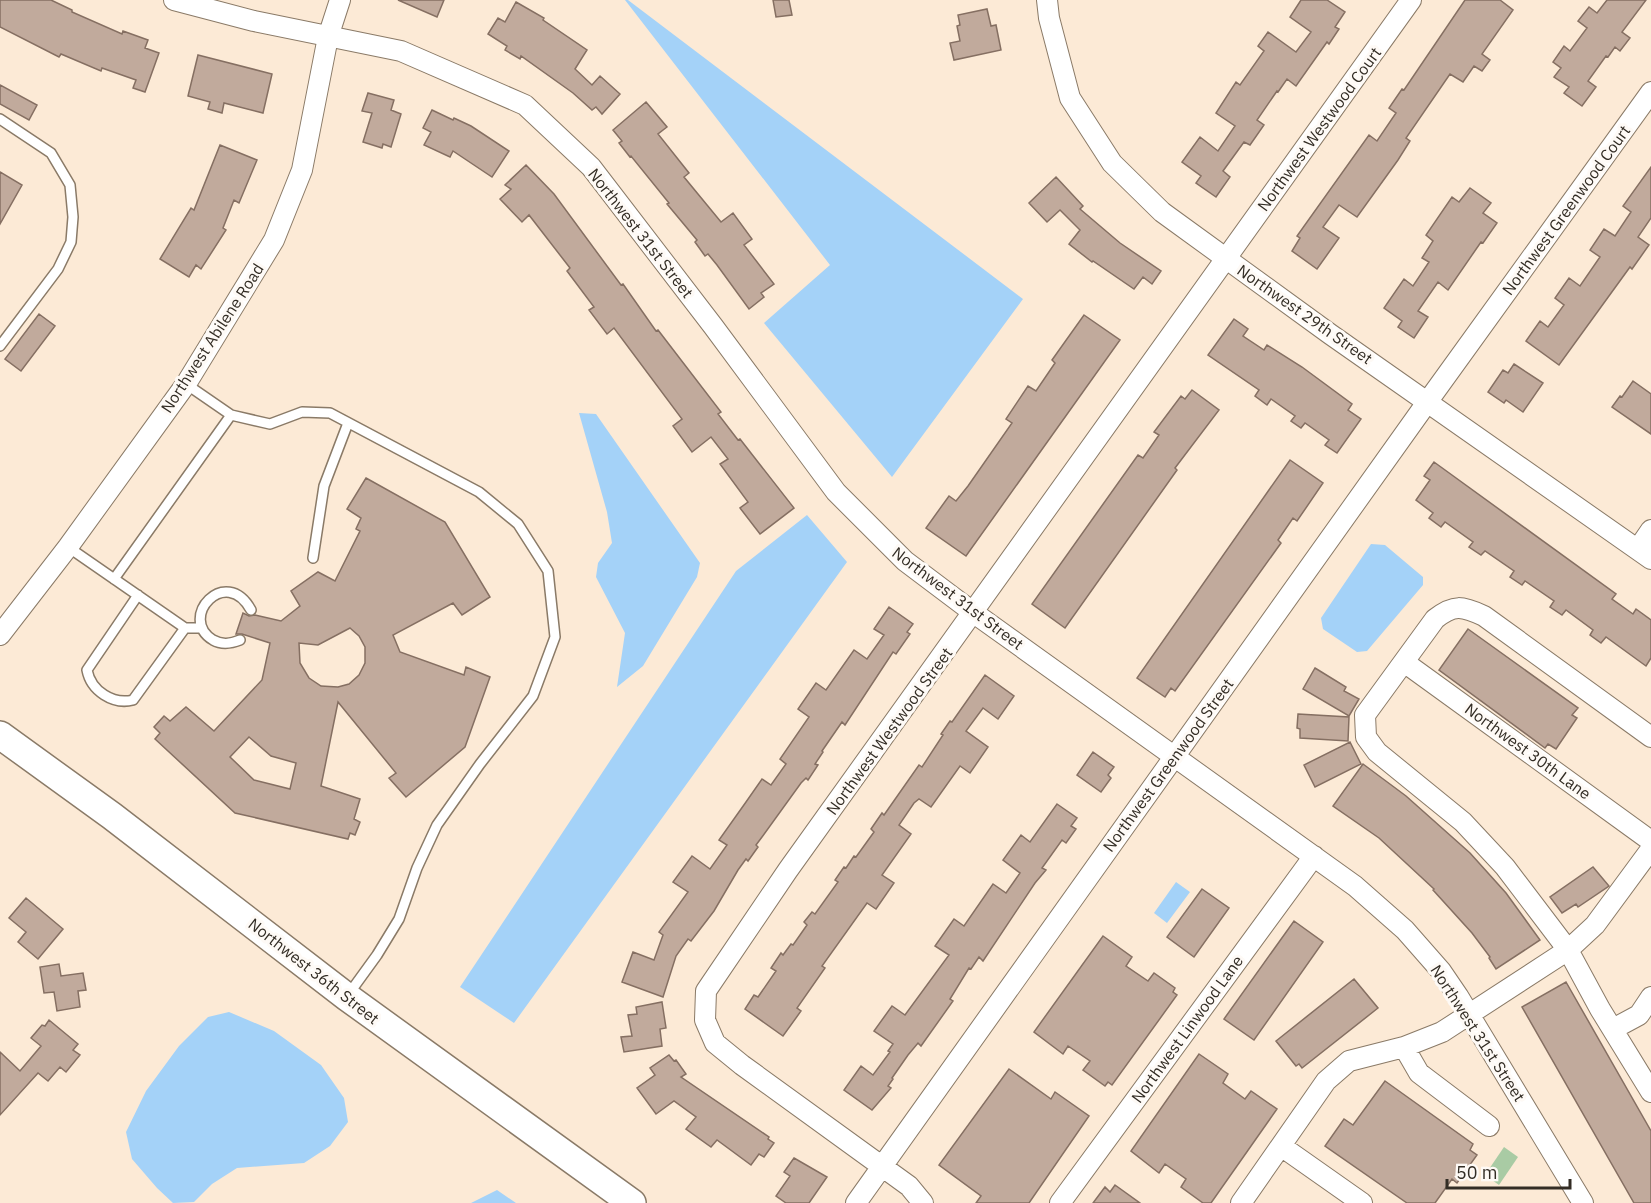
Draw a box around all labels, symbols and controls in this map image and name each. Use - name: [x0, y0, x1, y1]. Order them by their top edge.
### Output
- street label: Northwest Westwood Court: [1253, 43, 1385, 215]
- street label: Northwest Greenwood Court: [1498, 121, 1634, 299]
- street label: Northwest 31st Street: [584, 164, 698, 302]
- street label: Northwest Abilene Road: [156, 260, 268, 416]
- street label: Northwest 29th Street: [1234, 260, 1376, 368]
- street label: Northwest 31st Street: [888, 542, 1028, 654]
- street label: Northwest Westwood Street: [822, 643, 956, 819]
- street label: Northwest Greenwood Street: [1098, 674, 1238, 856]
- street label: Northwest 30th Lane: [1461, 699, 1595, 804]
- street label: Northwest 36th Street: [245, 914, 383, 1028]
- street label: Northwest Linwood Lane: [1127, 951, 1247, 1107]
- street label: Northwest 31st Street: [1426, 961, 1530, 1105]
- scale bar: [1447, 1152, 1570, 1190]
- text: 50 m: [1456, 1161, 1498, 1184]

